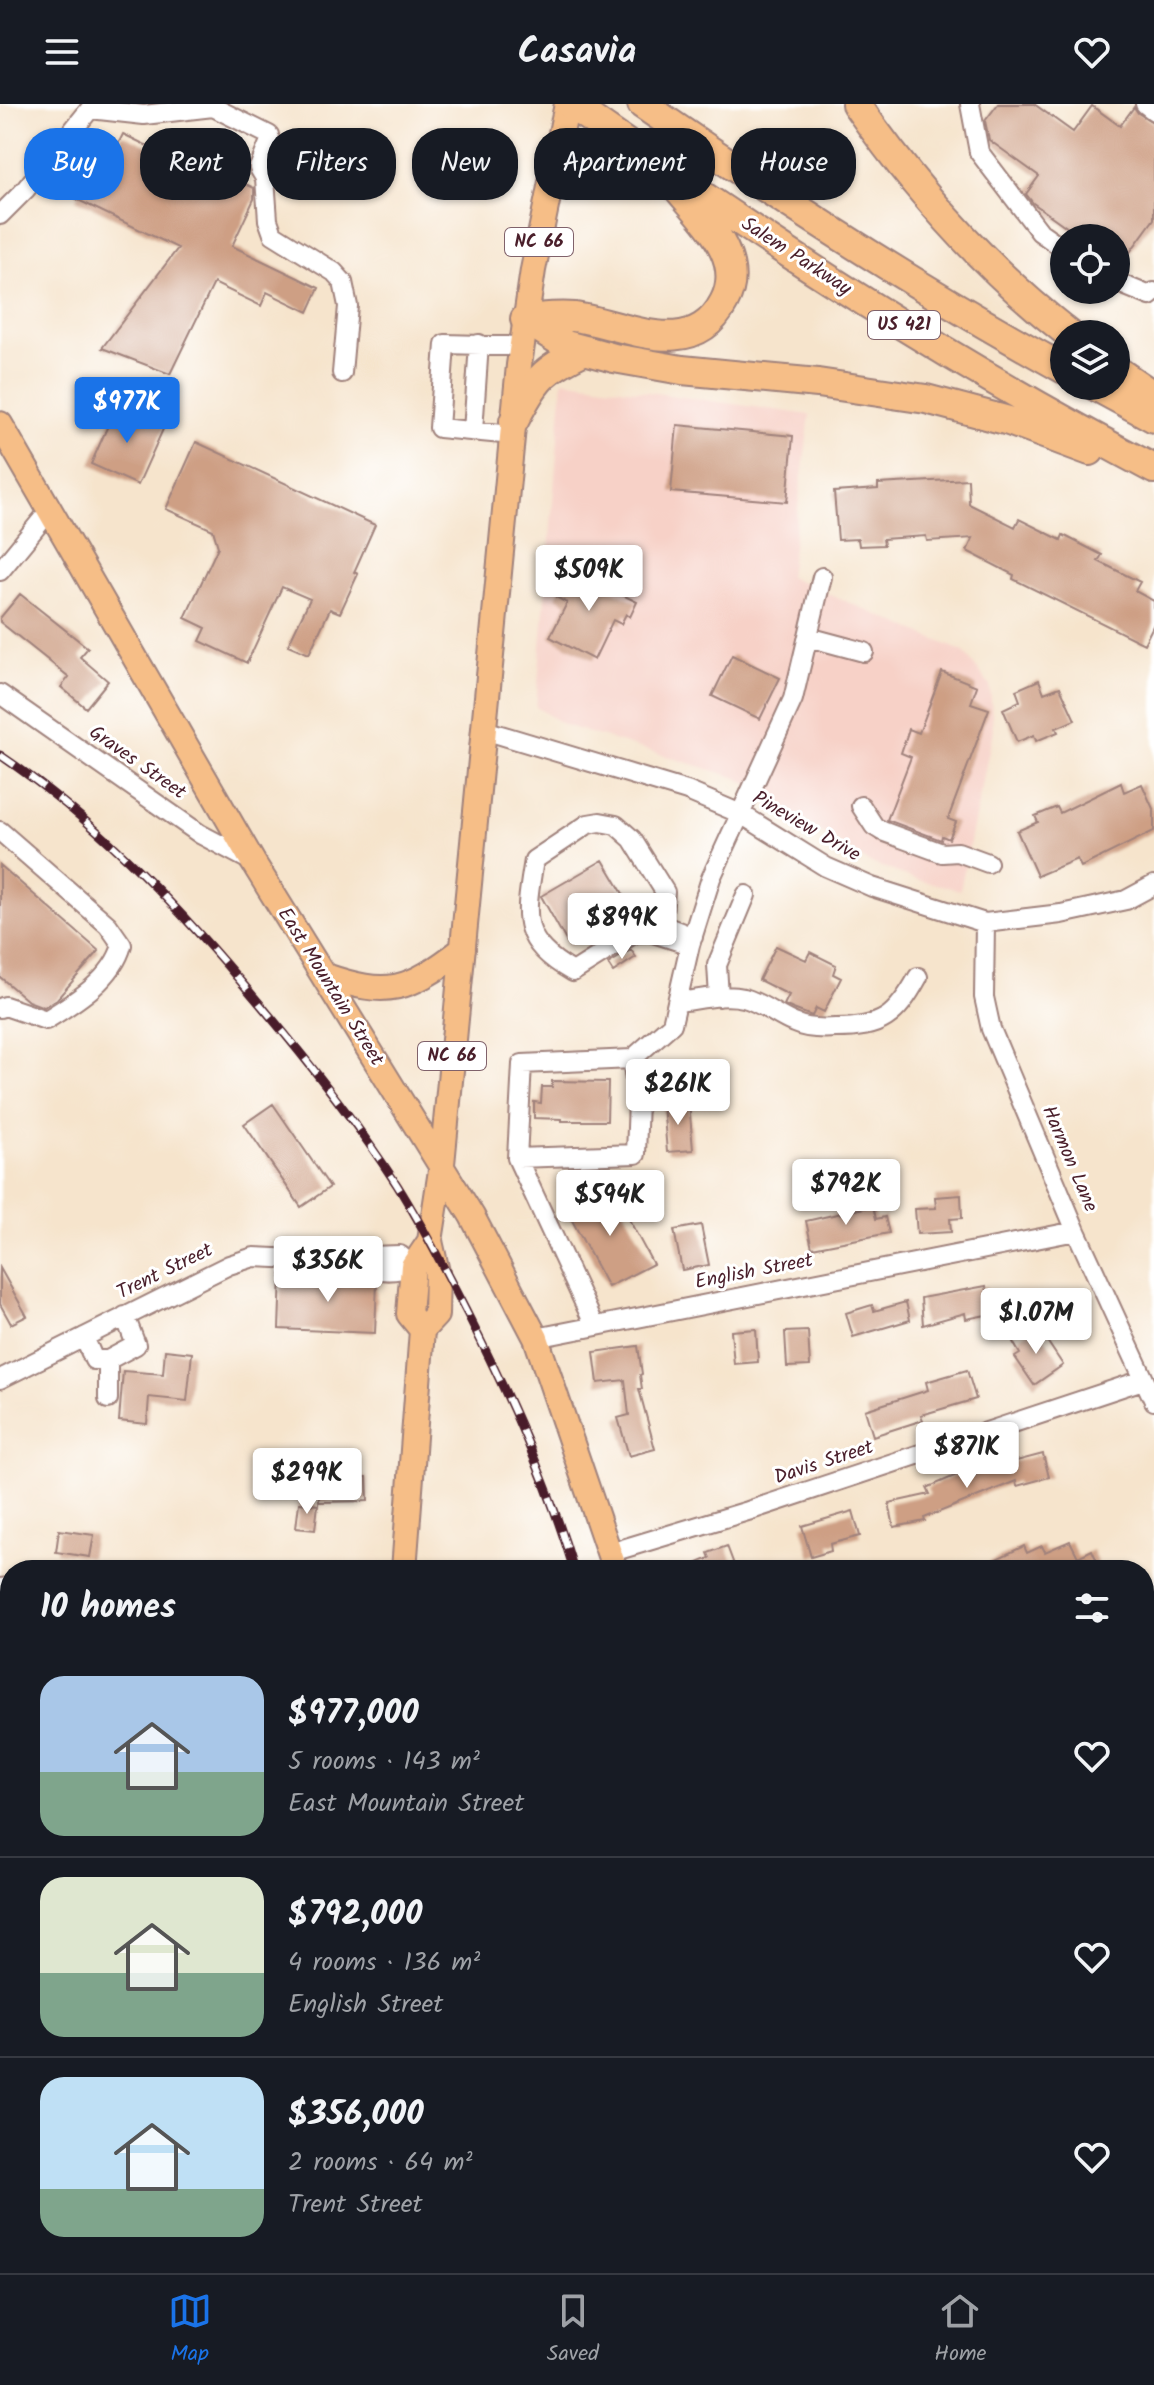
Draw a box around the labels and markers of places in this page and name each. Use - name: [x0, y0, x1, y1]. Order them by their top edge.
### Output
- pin: $977K: [71, 377, 183, 445]
- pin: $509K: [533, 545, 645, 613]
- pin: $899K: [566, 893, 678, 961]
- pin: $261K: [622, 1059, 734, 1127]
- pin: $792K: [790, 1159, 902, 1227]
- pin: $594K: [554, 1170, 666, 1238]
- pin: $356K: [272, 1236, 384, 1304]
- pin: $1.07M: [971, 1288, 1101, 1356]
- pin: $871K: [911, 1422, 1023, 1490]
- pin: $299K: [251, 1448, 363, 1516]

